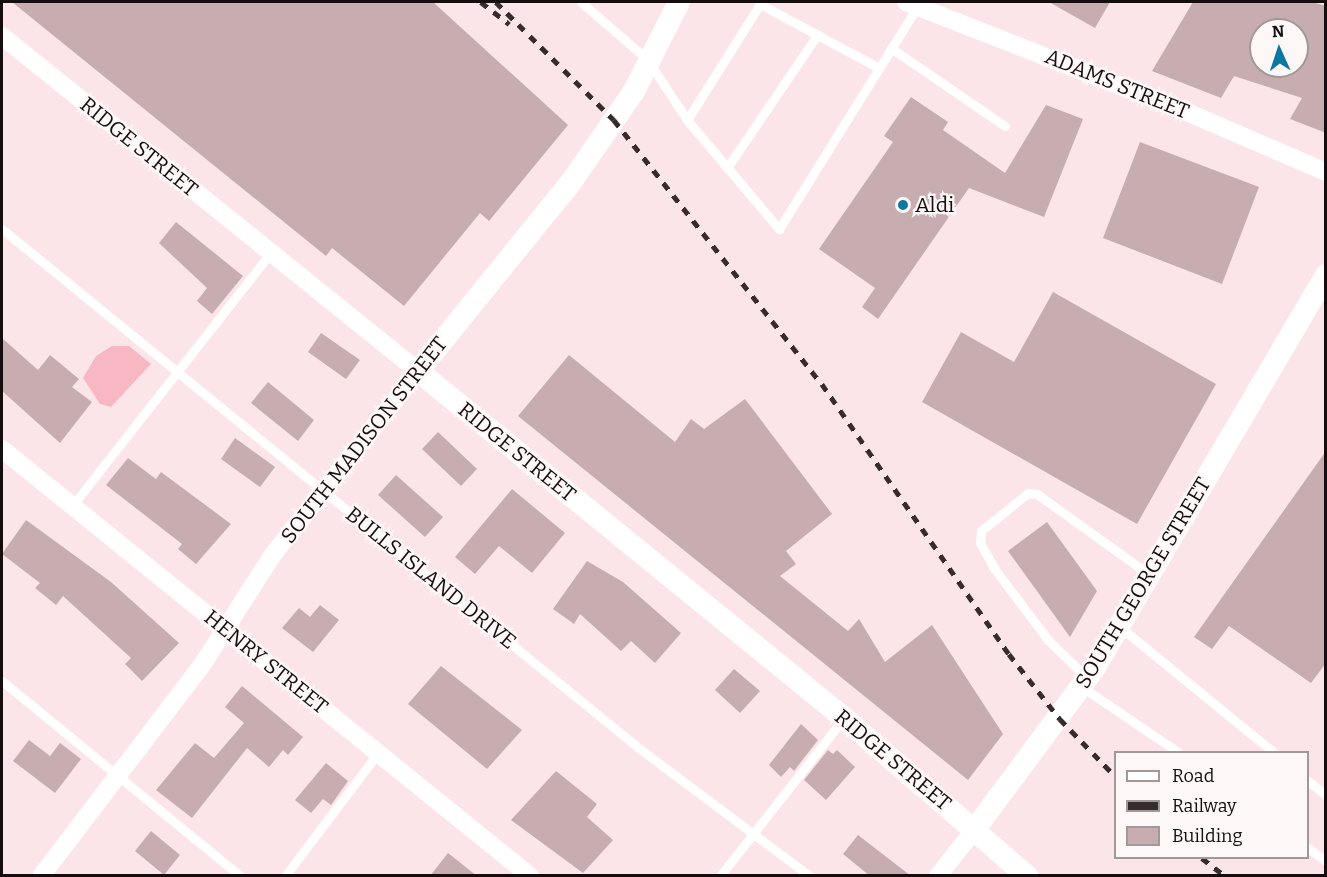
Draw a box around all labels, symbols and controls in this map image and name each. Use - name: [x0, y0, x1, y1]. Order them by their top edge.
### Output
- north arrow: [1249, 18, 1309, 78]
- text: N: [1271, 22, 1285, 41]
- street label: ADAMS STREET: [1041, 44, 1193, 124]
- street label: RIDGE STREET: [75, 92, 203, 202]
- place label: Aldi: [915, 192, 954, 218]
- marker: Aldi: [896, 198, 910, 212]
- street label: SOUTH MADISON STREET: [276, 332, 452, 548]
- street label: RIDGE STREET: [453, 397, 581, 507]
- street label: SOUTH GEORGE STREET: [1070, 473, 1216, 693]
- street label: BULLS ISLAND DRIVE: [341, 502, 521, 654]
- street label: HENRY STREET: [199, 604, 333, 720]
- street label: RIDGE STREET: [830, 704, 956, 816]
- legend: [1114, 751, 1309, 859]
- text: Road: [1172, 765, 1214, 787]
- text: Railway: [1172, 795, 1236, 817]
- text: Building: [1172, 825, 1243, 847]

